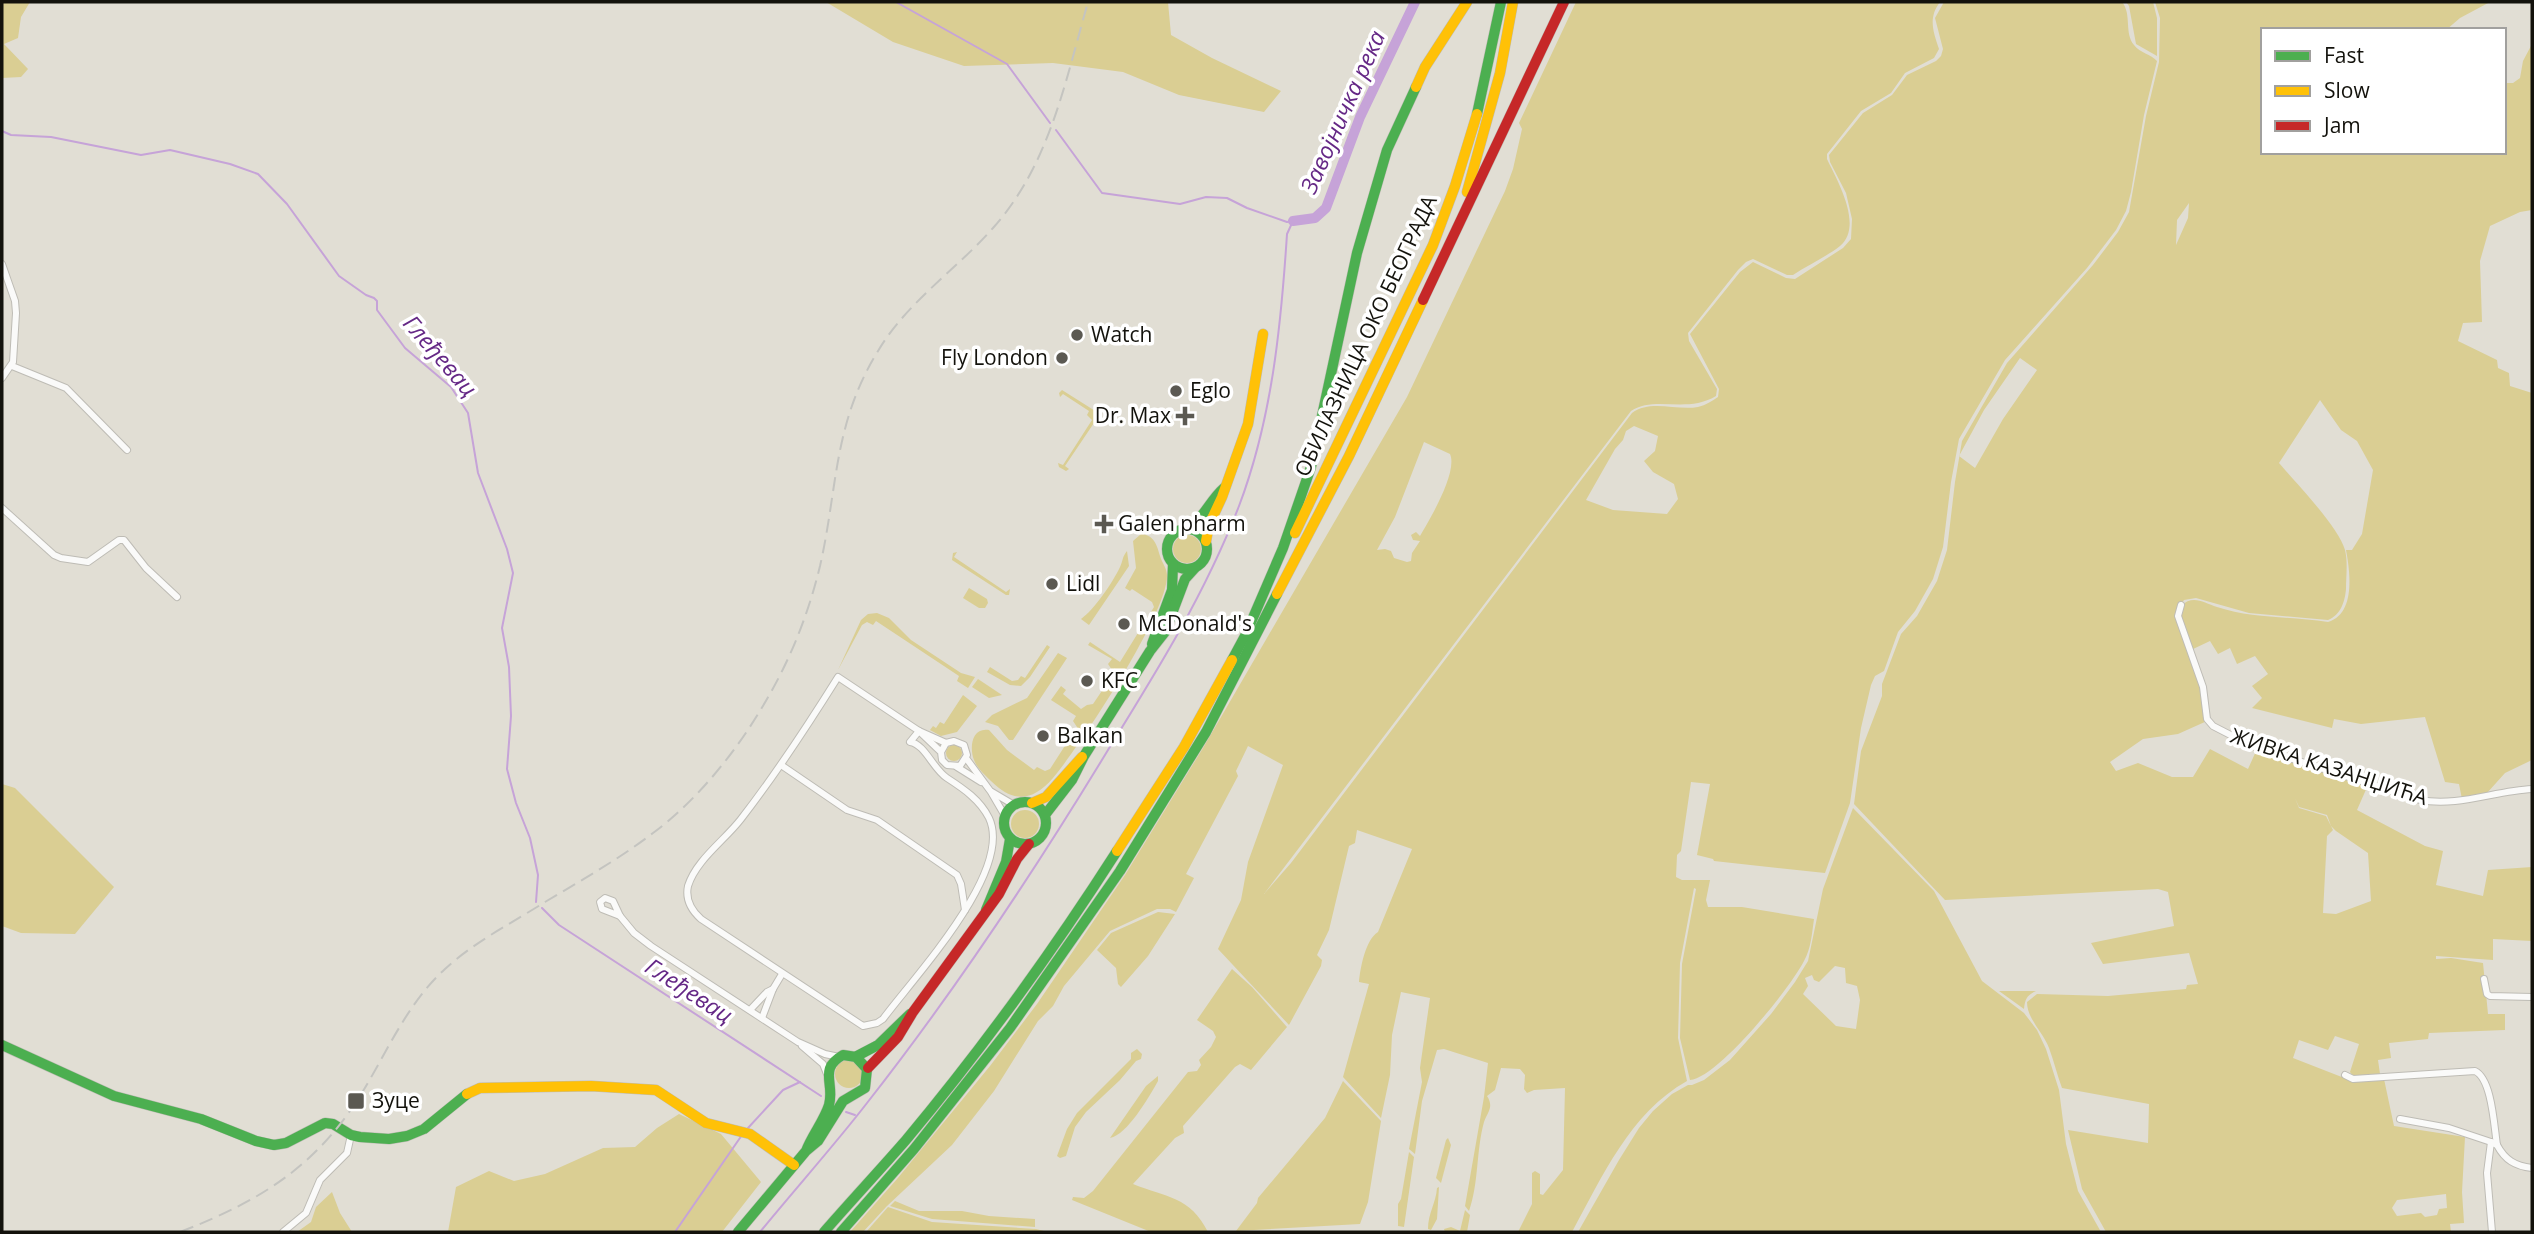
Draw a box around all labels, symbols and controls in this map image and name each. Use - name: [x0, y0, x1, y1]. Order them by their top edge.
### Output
- water label: Завојничка река: [1291, 25, 1392, 199]
- legend: [2261, 28, 2506, 154]
- text: Fast: [2324, 41, 2364, 69]
- text: Slow: [2324, 76, 2370, 104]
- text: Jam: [2322, 111, 2361, 139]
- street label: ОБИЛАЗНИЦА ОКО БЕОГРАДА: [1287, 190, 1443, 481]
- water label: Глеђевац: [396, 308, 485, 403]
- place label: Watch: [1091, 320, 1152, 348]
- marker: Watch: [1069, 327, 1085, 343]
- place label: Fly London: [941, 343, 1048, 371]
- marker: Fly London: [1054, 350, 1070, 366]
- place label: Eglo: [1190, 376, 1231, 404]
- marker: Eglo: [1168, 383, 1184, 399]
- place label: Dr. Max: [1095, 401, 1171, 429]
- marker: Dr. Max: [1177, 408, 1193, 424]
- place label: Galen pharm: [1118, 509, 1246, 537]
- marker: Galen pharm: [1096, 516, 1112, 532]
- place label: Lidl: [1066, 569, 1100, 597]
- marker: Lidl: [1044, 576, 1060, 592]
- place label: McDonald's: [1138, 609, 1252, 637]
- marker: McDonald's: [1116, 616, 1132, 632]
- place label: KFC: [1101, 666, 1138, 694]
- marker: KFC: [1079, 673, 1095, 689]
- place label: Balkan: [1057, 721, 1123, 749]
- street label: ЖИВКА КАЗАНЏИЋА: [2227, 721, 2432, 811]
- marker: Balkan: [1035, 728, 1051, 744]
- water label: Глеђевац: [639, 950, 740, 1030]
- place label: Зуце: [372, 1086, 420, 1114]
- marker: Зуце: [346, 1091, 366, 1111]

